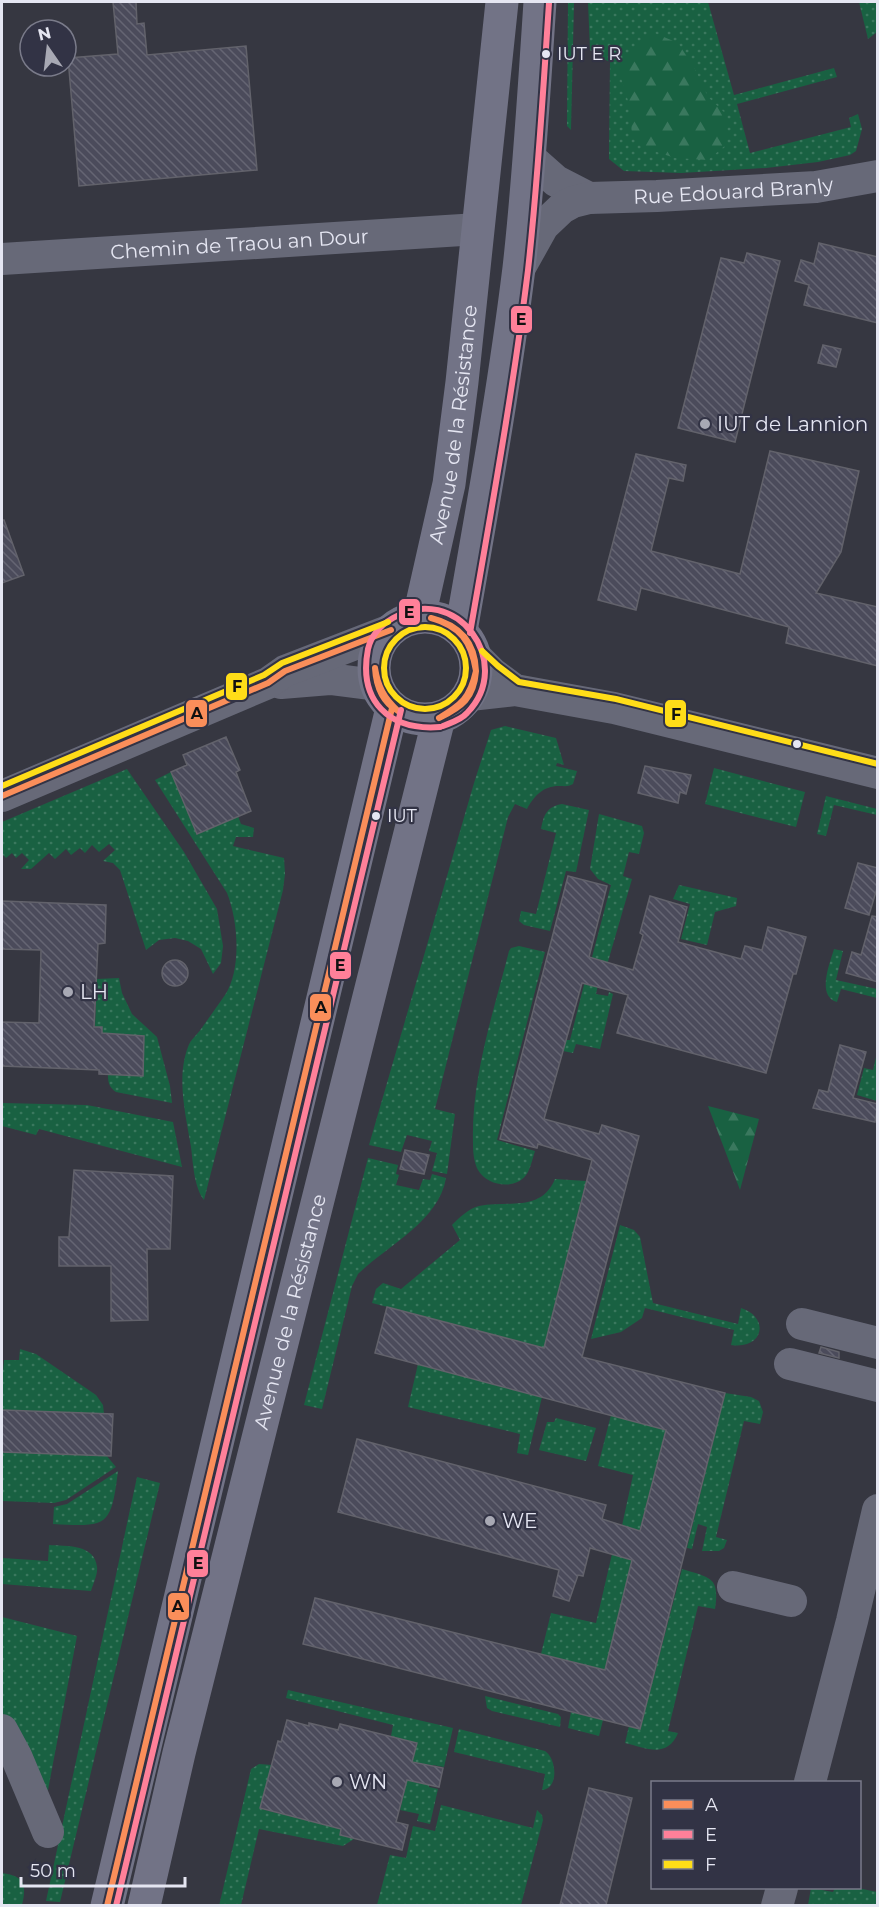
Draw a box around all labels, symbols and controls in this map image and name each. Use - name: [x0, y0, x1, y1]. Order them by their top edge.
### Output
- north arrow: [18, 18, 78, 78]
- text: N: [36, 23, 53, 45]
- place label: IUT E R: [557, 43, 621, 65]
- marker: IUT E R: [540, 48, 552, 60]
- street label: Rue Edouard Branly: [633, 172, 835, 209]
- street label: Chemin de Traou an Dour: [110, 224, 369, 264]
- street label: Avenue de la Résistance: [424, 303, 482, 546]
- line badge: E: [510, 305, 533, 334]
- text: E: [516, 310, 526, 329]
- place label: IUT de Lannion: [717, 412, 868, 436]
- marker: IUT de Lannion: [698, 417, 712, 431]
- line badge: E: [398, 598, 421, 626]
- text: E: [404, 603, 414, 622]
- line badge: F: [225, 672, 248, 701]
- text: F: [232, 677, 242, 696]
- line badge: A: [185, 699, 208, 728]
- line badge: F: [664, 699, 687, 728]
- text: A: [190, 704, 204, 723]
- text: F: [671, 705, 681, 724]
- unlabelled marker: [791, 738, 803, 750]
- place label: IUT: [387, 805, 417, 827]
- marker: IUT: [370, 810, 382, 822]
- line badge: E: [329, 951, 352, 980]
- text: E: [335, 956, 345, 975]
- place label: LH: [80, 980, 108, 1004]
- marker: LH: [61, 985, 75, 999]
- line badge: A: [309, 993, 332, 1022]
- text: A: [314, 998, 328, 1017]
- street label: Avenue de la Résistance: [249, 1191, 331, 1432]
- place label: WE: [502, 1509, 537, 1533]
- marker: WE: [483, 1514, 497, 1528]
- line badge: E: [186, 1549, 209, 1578]
- text: E: [193, 1554, 203, 1573]
- line badge: A: [167, 1592, 190, 1621]
- text: A: [171, 1597, 185, 1616]
- place label: WN: [349, 1770, 387, 1794]
- marker: WN: [330, 1775, 344, 1789]
- legend: [651, 1781, 861, 1889]
- text: A: [705, 1794, 718, 1816]
- text: E: [705, 1824, 717, 1846]
- scale bar: [21, 1850, 184, 1888]
- text: F: [705, 1854, 716, 1876]
- text: 50 m: [30, 1860, 76, 1882]

